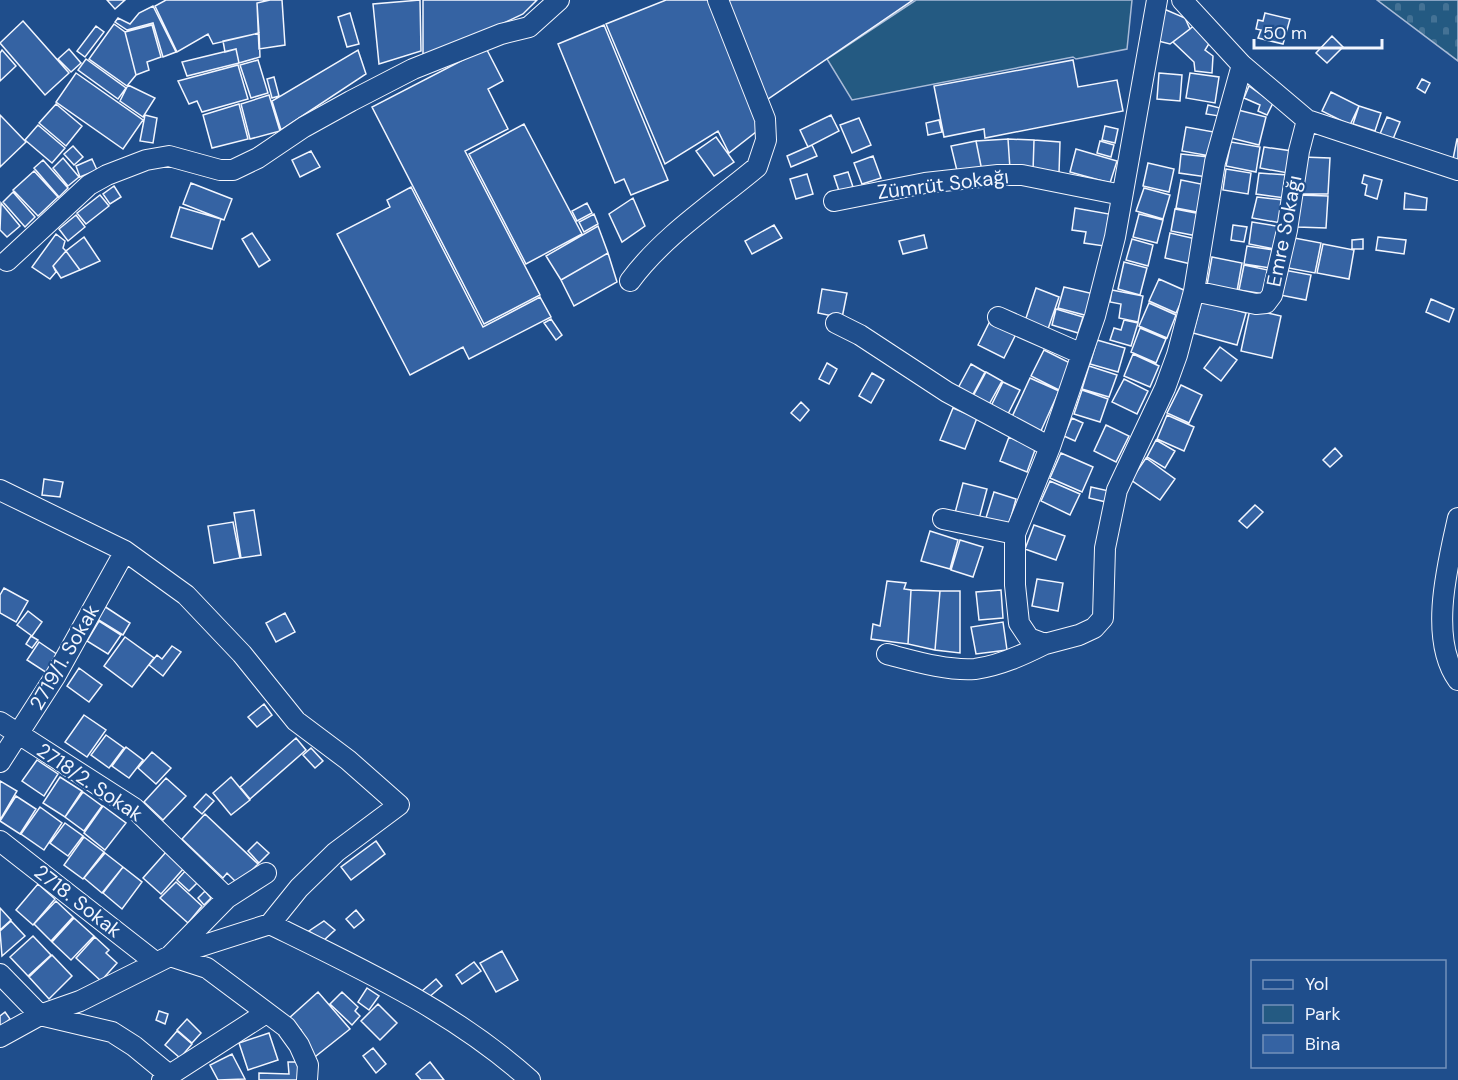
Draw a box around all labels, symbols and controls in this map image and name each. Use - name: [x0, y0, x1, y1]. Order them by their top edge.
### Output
- scale bar: [1254, 12, 1382, 50]
- text: 50 m: [1263, 21, 1307, 45]
- street label: Zümrüt Sokağı: [876, 163, 1010, 205]
- street label: Emre Sokağı: [1260, 173, 1308, 289]
- street label: 2719/1. Sokak: [23, 600, 105, 714]
- street label: 2718/2. Sokak: [32, 737, 148, 827]
- street label: 2718. Sokak: [29, 859, 127, 943]
- legend: [1251, 960, 1446, 1068]
- text: Yol: [1305, 972, 1329, 996]
- text: Park: [1305, 1002, 1341, 1026]
- text: Bina: [1305, 1032, 1340, 1056]

